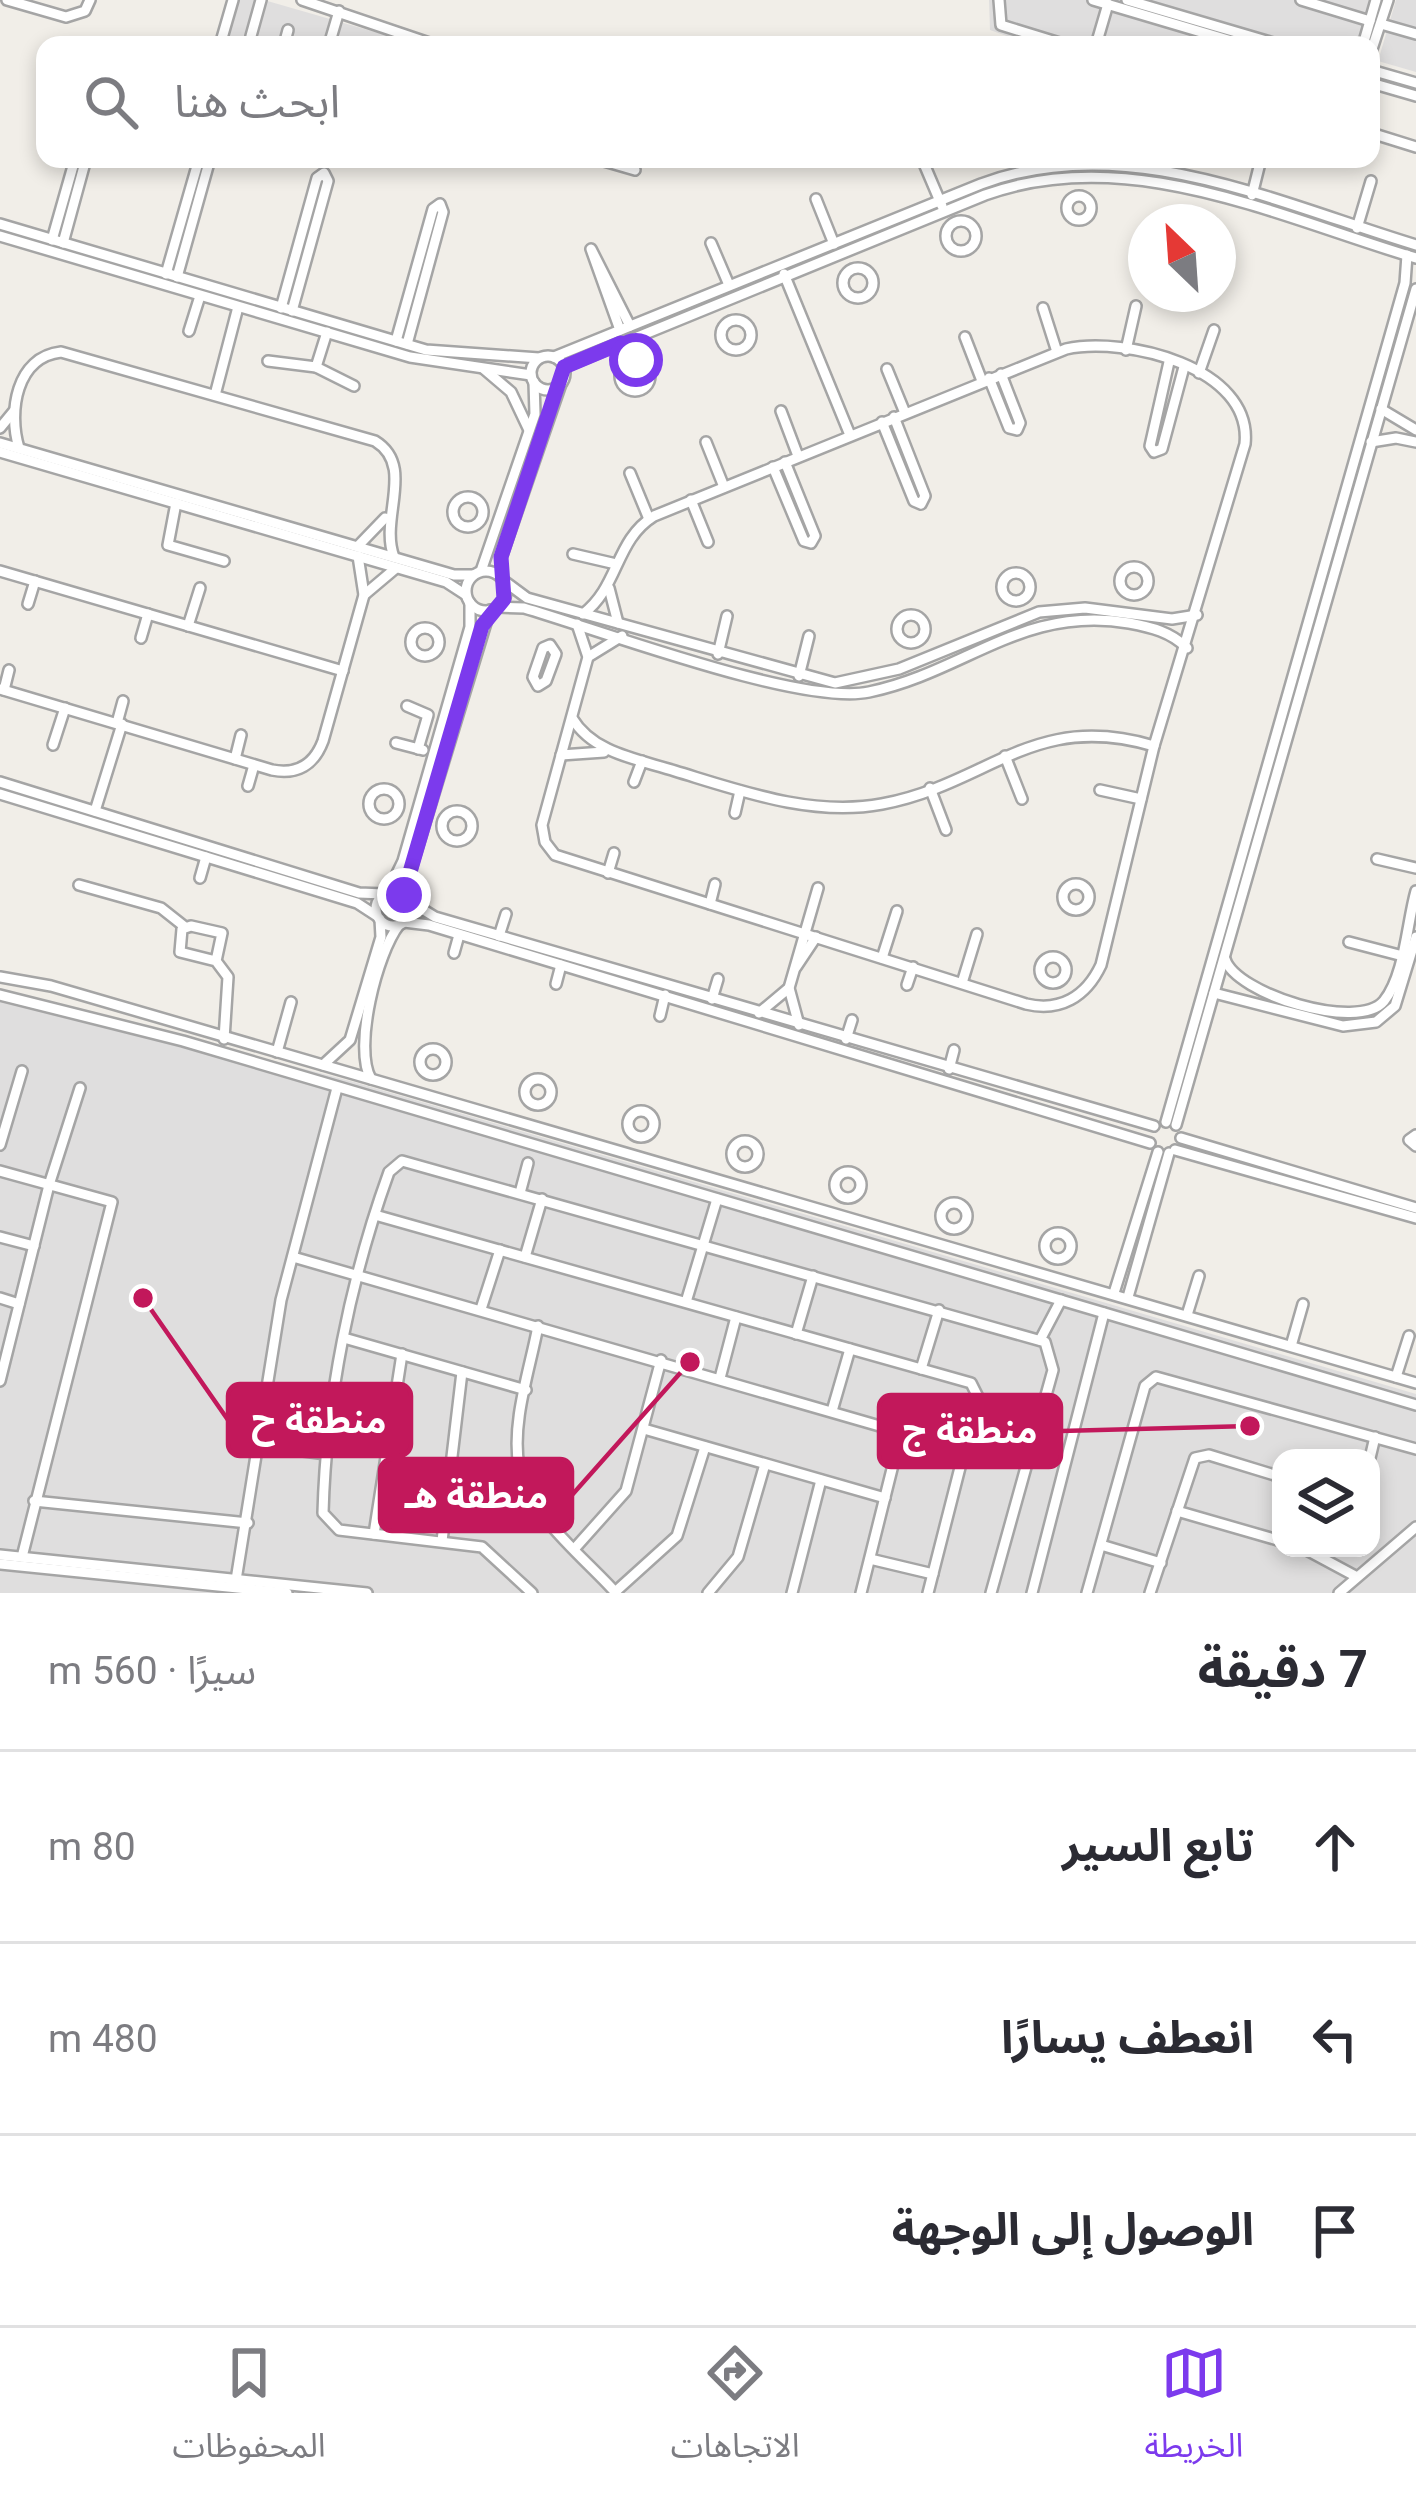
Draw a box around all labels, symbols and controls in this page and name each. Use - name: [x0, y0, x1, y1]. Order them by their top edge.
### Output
- search box: [36, 36, 1380, 168]
- icon: search: [78, 69, 144, 135]
- text: ابحث هنا: [174, 75, 340, 128]
- north arrow: [1128, 204, 1236, 312]
- route start: [609, 333, 663, 387]
- route end: [377, 868, 431, 922]
- callout: منطقة ح: [228, 1384, 411, 1456]
- callout: منطقة ج: [879, 1395, 1061, 1467]
- text: منطقة ح: [252, 1400, 386, 1447]
- text: منطقة ج: [903, 1410, 1037, 1457]
- map controls: [1272, 1449, 1380, 1557]
- button: layers: [1272, 1449, 1380, 1557]
- callout: منطقة هـ: [380, 1459, 572, 1531]
- text: منطقة هـ: [404, 1475, 548, 1517]
- text: 7 دقيقة: [1198, 1640, 1368, 1699]
- text: سيرًا · 560 m: [48, 1648, 256, 1694]
- icon: ahead: [1302, 1814, 1368, 1880]
- text: تابع السير: [1062, 1819, 1254, 1872]
- text: 80 m: [48, 1824, 136, 1870]
- icon: left: [1302, 2006, 1368, 2072]
- text: انعطف يسارًا: [1001, 2011, 1254, 2064]
- text: 480 m: [48, 2016, 158, 2062]
- icon: arrive: [1302, 2198, 1368, 2264]
- text: الوصول إلى الوجهة: [892, 2203, 1254, 2256]
- tab: المحفوظات: [173, 2340, 326, 2481]
- tab: الاتجاهات: [671, 2340, 800, 2481]
- tab: الخريطة: [1145, 2340, 1243, 2481]

